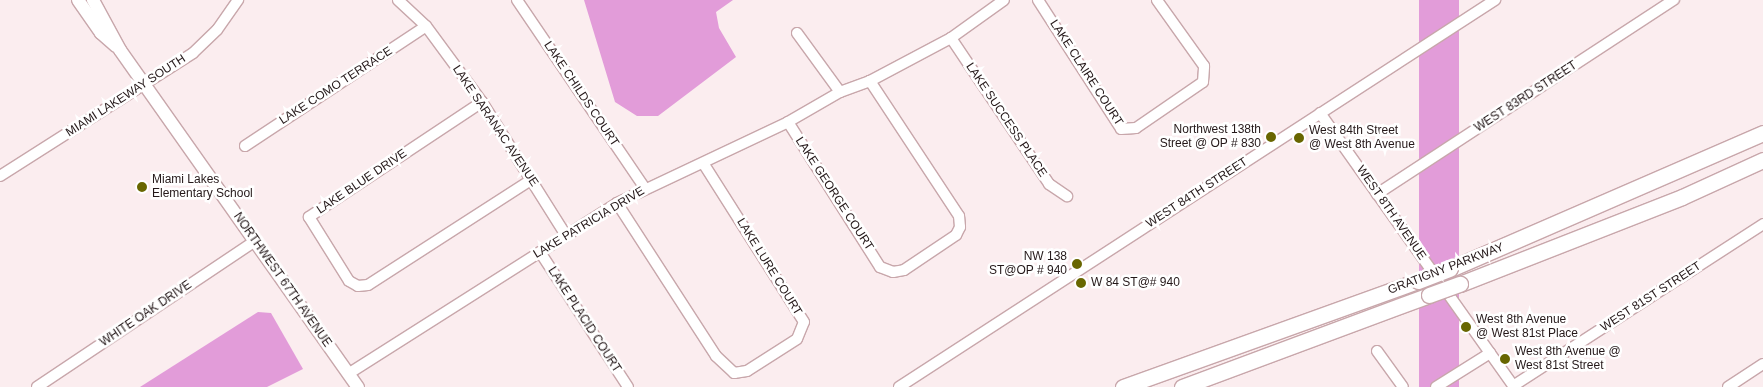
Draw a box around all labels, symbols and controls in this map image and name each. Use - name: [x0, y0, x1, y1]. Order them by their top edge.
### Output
- street label: LAKE CLAIRE COURT: [1046, 17, 1126, 129]
- street label: LAKE CHILDS COURT: [540, 39, 622, 149]
- street label: LAKE COMO TERRACE: [277, 44, 395, 128]
- street label: MIAMI LAKEWAY SOUTH: [63, 52, 189, 140]
- street label: WEST 83RD STREET: [1472, 58, 1580, 136]
- street label: LAKE SUCCESS PLACE: [962, 60, 1050, 180]
- street label: LAKE SARANAC AVENUE: [449, 62, 541, 190]
- place label: Northwest 138th Street @ OP # 830: [1159, 123, 1261, 151]
- place label: West 84th Street @ West 8th Avenue: [1309, 124, 1415, 152]
- marker: Northwest 138th Street @ OP # 830: [1265, 131, 1277, 143]
- marker: West 84th Street @ West 8th Avenue: [1293, 132, 1305, 144]
- street label: LAKE GEORGE COURT: [792, 135, 876, 253]
- street label: LAKE BLUE DRIVE: [314, 147, 410, 217]
- street label: WEST 84TH STREET: [1144, 155, 1250, 231]
- street label: WEST 8TH AVENUE: [1353, 163, 1429, 263]
- place label: Miami Lakes Elementary School: [152, 173, 253, 201]
- marker: Miami Lakes Elementary School: [136, 181, 148, 193]
- street label: LAKE PATRICIA DRIVE: [531, 184, 647, 262]
- street label: NORTHWEST 67TH AVENUE: [230, 210, 334, 350]
- street label: LAKE LURE COURT: [733, 216, 805, 318]
- street label: GRATIGNY PARKWAY: [1386, 240, 1506, 298]
- place label: NW 138 ST@OP # 940: [989, 250, 1067, 278]
- marker: NW 138 ST@OP # 940: [1071, 258, 1083, 270]
- street label: WEST 81ST STREET: [1598, 259, 1704, 335]
- street label: LAKE PLACID COURT: [544, 264, 624, 376]
- place label: W 84 ST@# 940: [1091, 276, 1180, 290]
- marker: W 84 ST@# 940: [1075, 277, 1087, 289]
- street label: WHITE OAK DRIVE: [97, 278, 195, 350]
- place label: West 8th Avenue @ West 81st Place: [1476, 313, 1578, 341]
- marker: West 8th Avenue @ West 81st Place: [1460, 321, 1472, 333]
- place label: West 8th Avenue @ West 81st Street: [1515, 345, 1621, 373]
- marker: West 8th Avenue @ West 81st Street: [1499, 353, 1511, 365]

